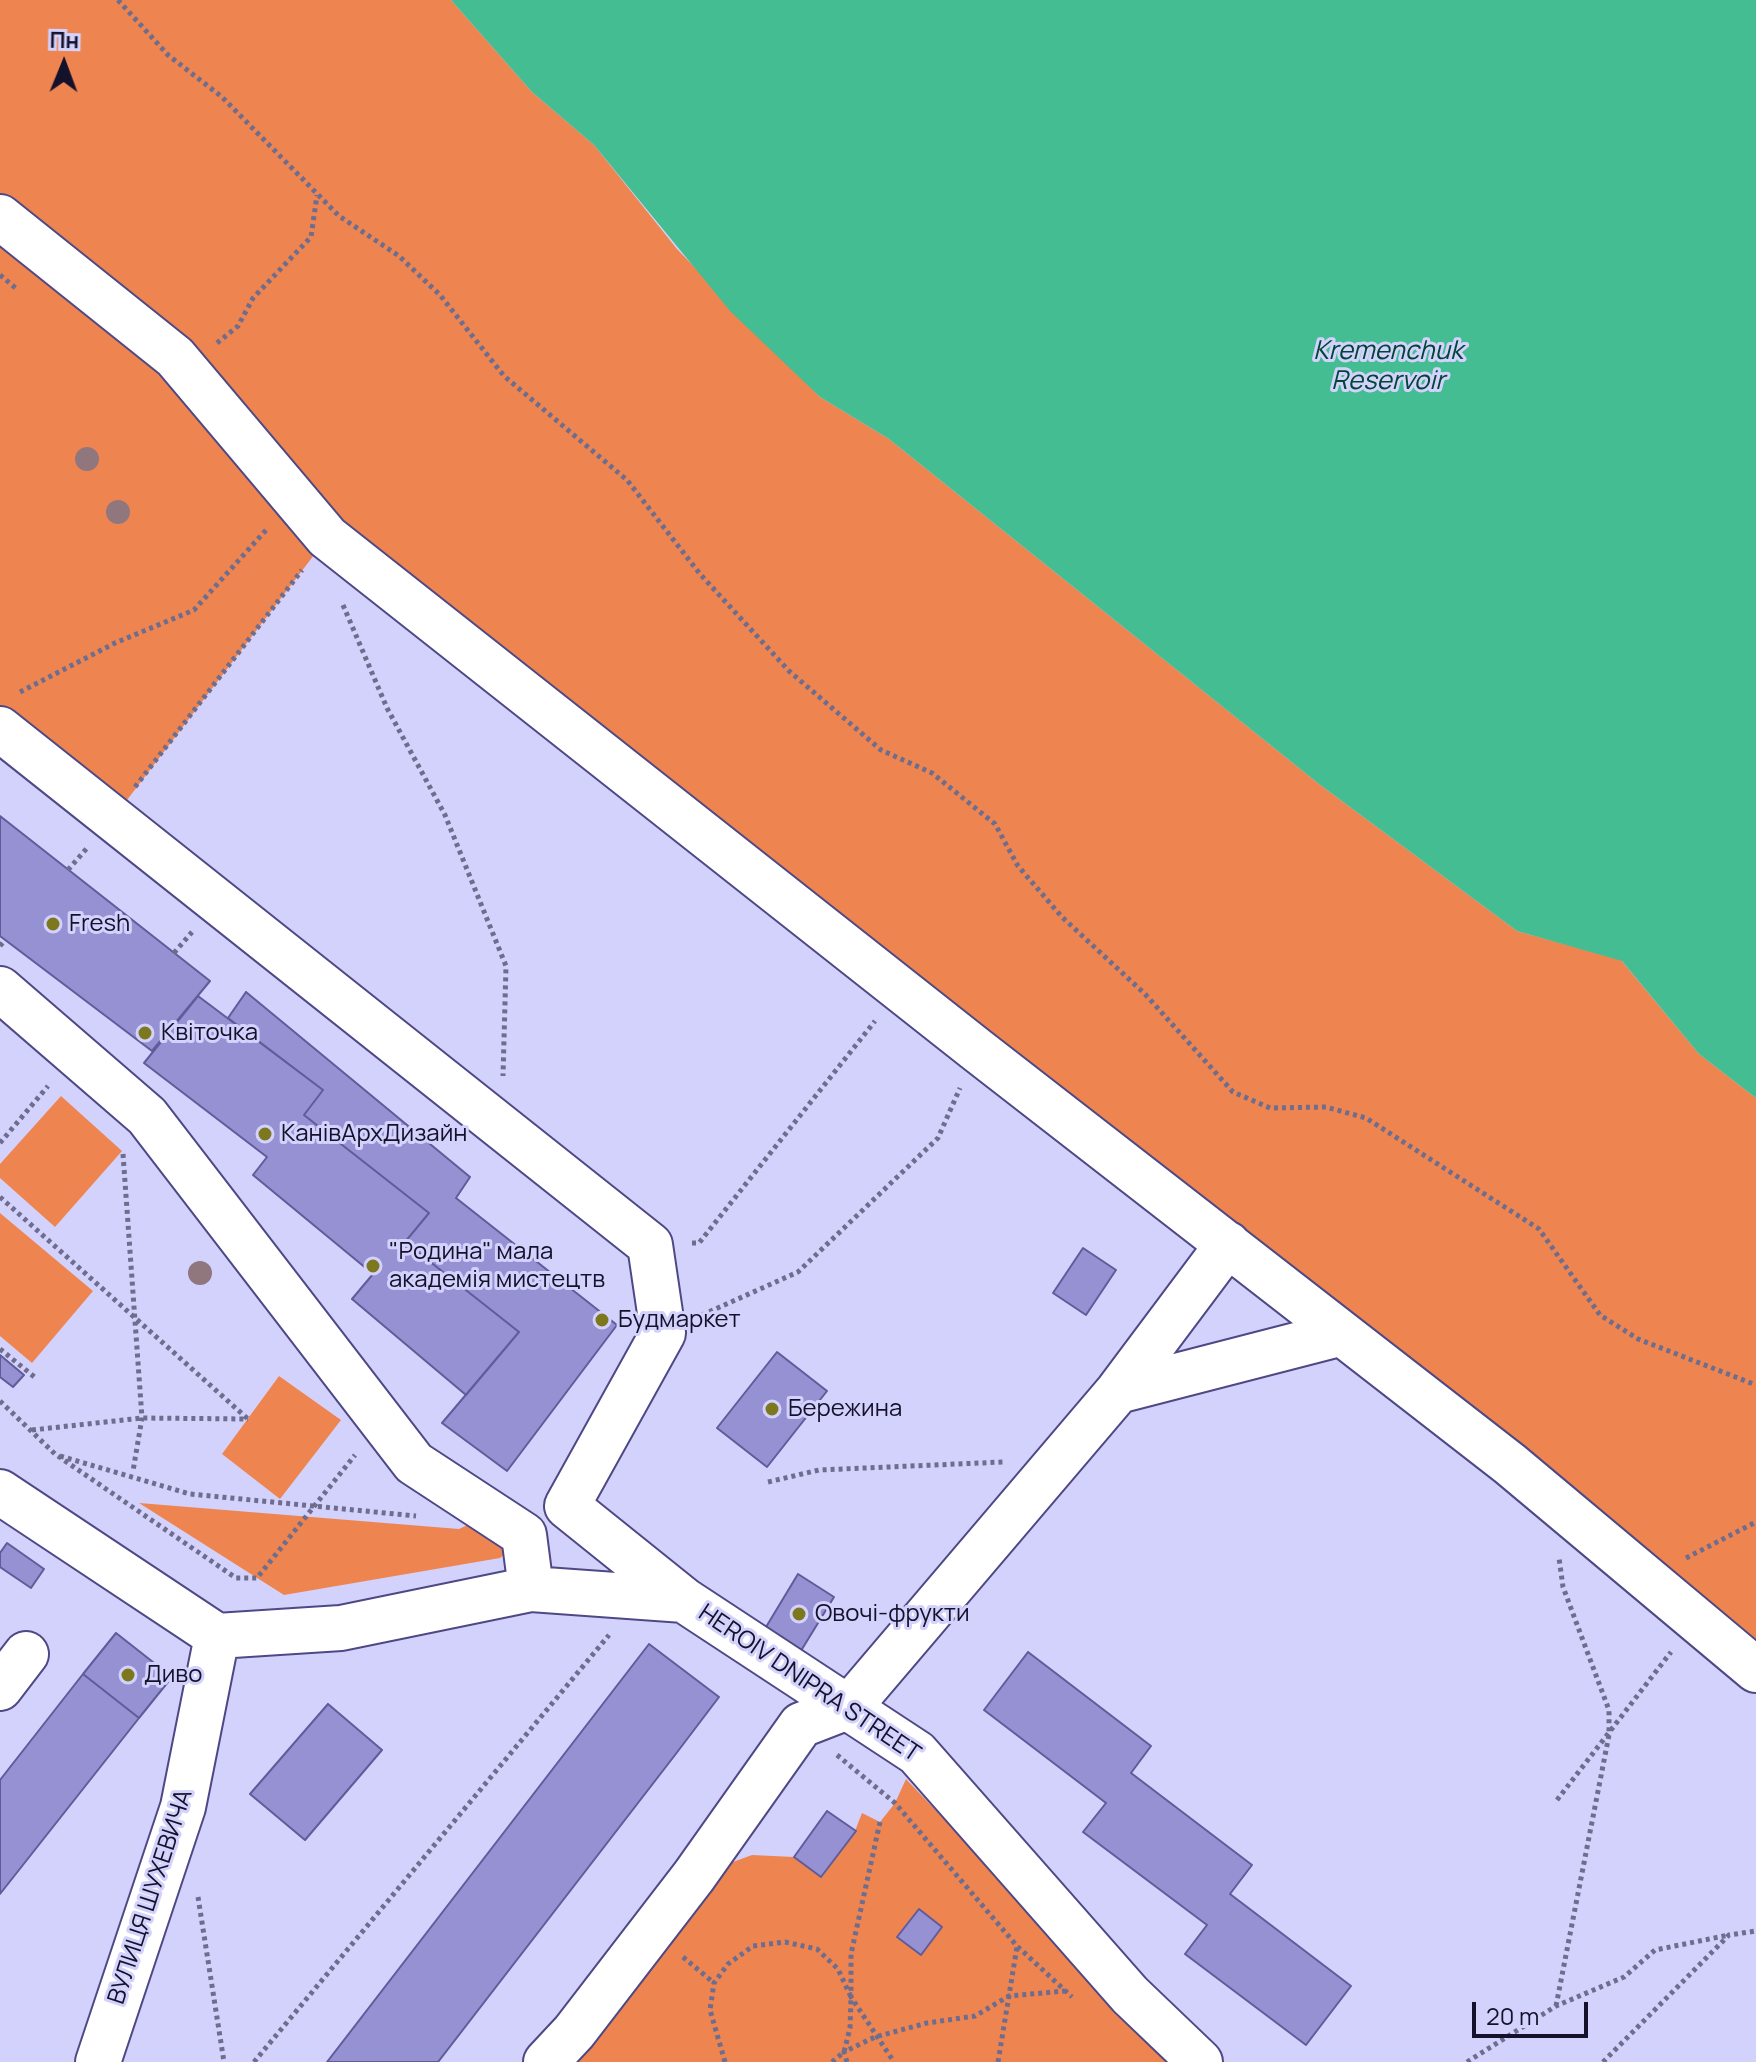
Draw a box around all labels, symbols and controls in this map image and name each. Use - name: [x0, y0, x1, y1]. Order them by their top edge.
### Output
- north arrow: [24, 24, 104, 104]
- text: Пн: [49, 25, 79, 55]
- water label: Kremenchuk Reservoir: [1313, 336, 1463, 398]
- place label: Fresh: [69, 910, 130, 938]
- marker: Fresh: [44, 915, 62, 933]
- place label: Квіточка: [161, 1019, 258, 1047]
- marker: Квіточка: [136, 1024, 154, 1042]
- place label: КанівАрхДизайн: [281, 1120, 467, 1148]
- marker: КанівАрхДизайн: [256, 1125, 274, 1143]
- place label: "Родина" мала академія мистецтв: [389, 1238, 605, 1294]
- marker: "Родина" мала академія мистецтв: [364, 1257, 382, 1275]
- place label: Будмаркет: [618, 1306, 741, 1334]
- marker: Будмаркет: [593, 1311, 611, 1329]
- place label: Бережина: [788, 1395, 902, 1423]
- marker: Бережина: [763, 1400, 781, 1418]
- street label: HEROIV DNIPRA STREET: [693, 1599, 925, 1769]
- place label: Овочі-фрукти: [815, 1600, 970, 1628]
- marker: Овочі-фрукти: [790, 1605, 808, 1623]
- place label: Диво: [144, 1661, 202, 1689]
- marker: Диво: [119, 1666, 137, 1684]
- street label: ВУЛИЦЯ ШУХЕВИЧА: [103, 1786, 199, 2008]
- scale bar: [1476, 1986, 1592, 2036]
- text: 20 m: [1486, 1999, 1539, 2032]

